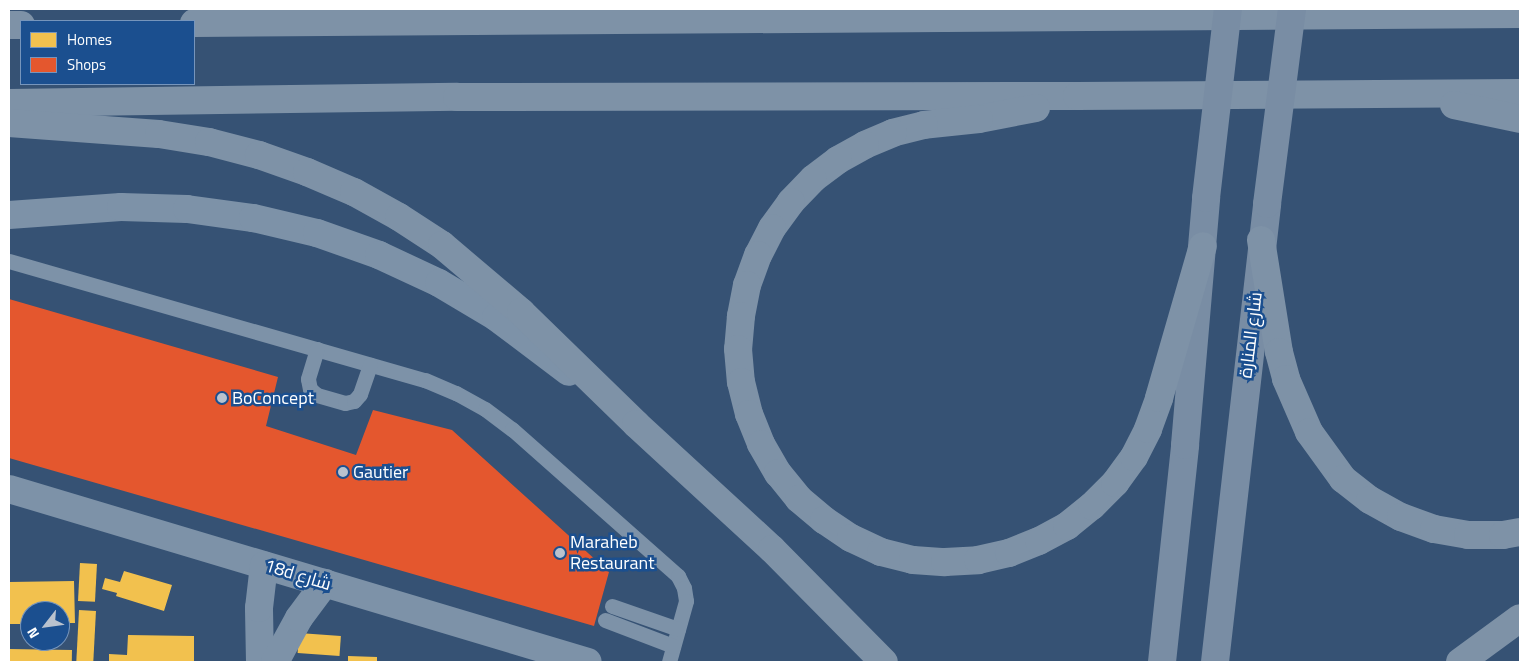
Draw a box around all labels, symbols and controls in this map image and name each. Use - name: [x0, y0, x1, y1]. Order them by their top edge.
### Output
- legend: [20, 20, 195, 85]
- text: Homes: [67, 28, 112, 51]
- text: Shops: [67, 53, 106, 76]
- street label: شارع المنارة: [1235, 291, 1267, 379]
- place label: BoConcept: [232, 387, 314, 409]
- marker: BoConcept: [216, 392, 228, 404]
- place label: Gautier: [353, 461, 408, 483]
- marker: Gautier: [337, 466, 349, 478]
- place label: Maraheb Restaurant: [570, 532, 654, 574]
- marker: Maraheb Restaurant: [554, 547, 566, 559]
- street label: 18d شارع: [262, 555, 334, 595]
- north arrow: [20, 601, 70, 651]
- text: N: [21, 624, 44, 643]

